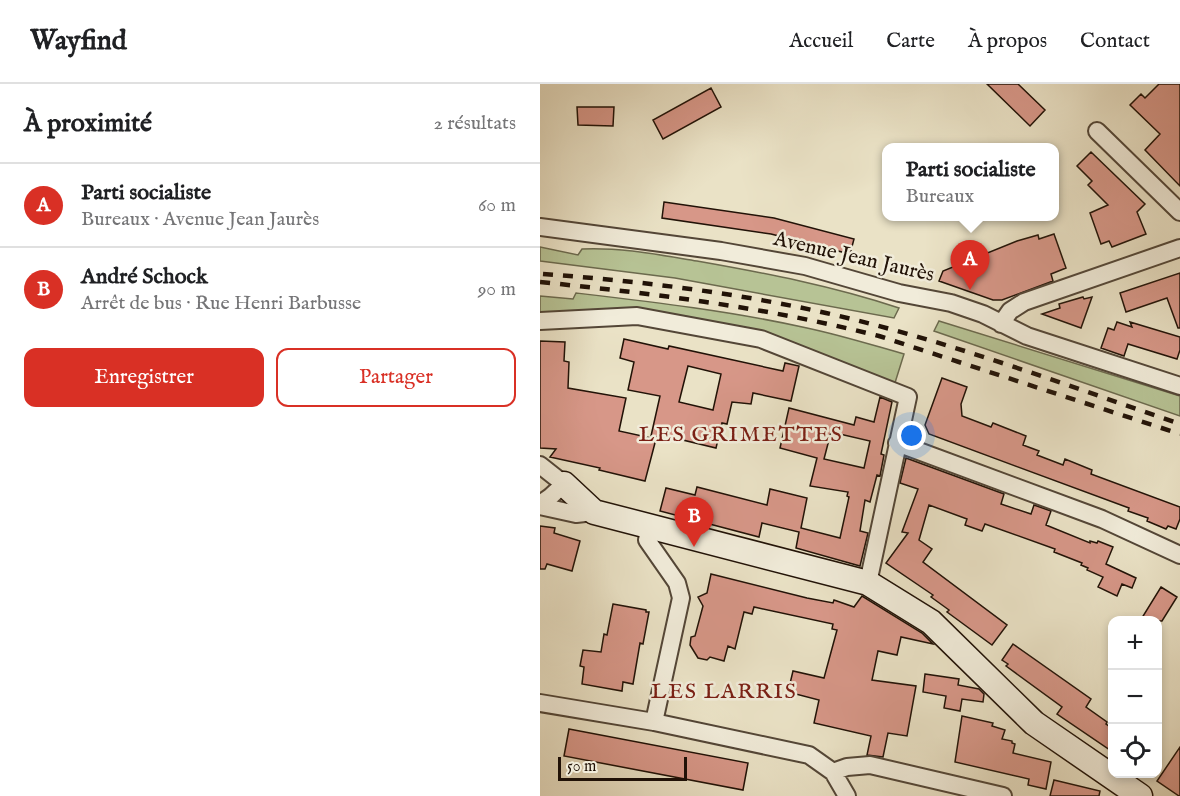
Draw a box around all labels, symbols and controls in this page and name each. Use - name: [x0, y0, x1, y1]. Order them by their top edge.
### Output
- text: Wayfind: [30, 24, 127, 59]
- text: Accueil: [789, 28, 853, 55]
- text: Carte: [886, 28, 935, 55]
- text: À propos: [968, 28, 1047, 55]
- text: Contact: [1080, 28, 1150, 55]
- text: À proximité: [24, 107, 152, 140]
- text: 2 résultats: [433, 111, 516, 136]
- popup: [882, 143, 1059, 221]
- text: Parti socialiste: [905, 156, 1036, 184]
- text: Parti socialiste: [81, 179, 211, 207]
- text: Bureaux: [905, 184, 974, 209]
- text: A: [37, 193, 50, 218]
- text: 60 m: [478, 193, 516, 218]
- text: Bureaux · Avenue Jean Jaurès: [81, 207, 319, 232]
- street label: Avenue Jean Jaurès: [770, 226, 937, 289]
- pin: A: [950, 240, 990, 290]
- text: André Schock: [81, 263, 208, 291]
- text: B: [37, 277, 50, 302]
- text: 90 m: [478, 277, 516, 302]
- text: Arrêt de bus · Rue Henri Barbusse: [81, 291, 361, 316]
- button: Enregistrer: [24, 348, 264, 407]
- button: Partager: [276, 348, 516, 407]
- district label: LES GRIMETTES: [639, 421, 843, 449]
- your location: [897, 421, 926, 450]
- pin: B: [674, 498, 714, 547]
- map controls: [1108, 616, 1162, 778]
- button: +: [1108, 616, 1162, 670]
- button: −: [1108, 670, 1162, 724]
- district label: LES LARRIS: [651, 678, 797, 706]
- button: locate: [1108, 724, 1162, 778]
- scale bar: [558, 754, 687, 782]
- text: 50 m: [567, 757, 596, 777]

